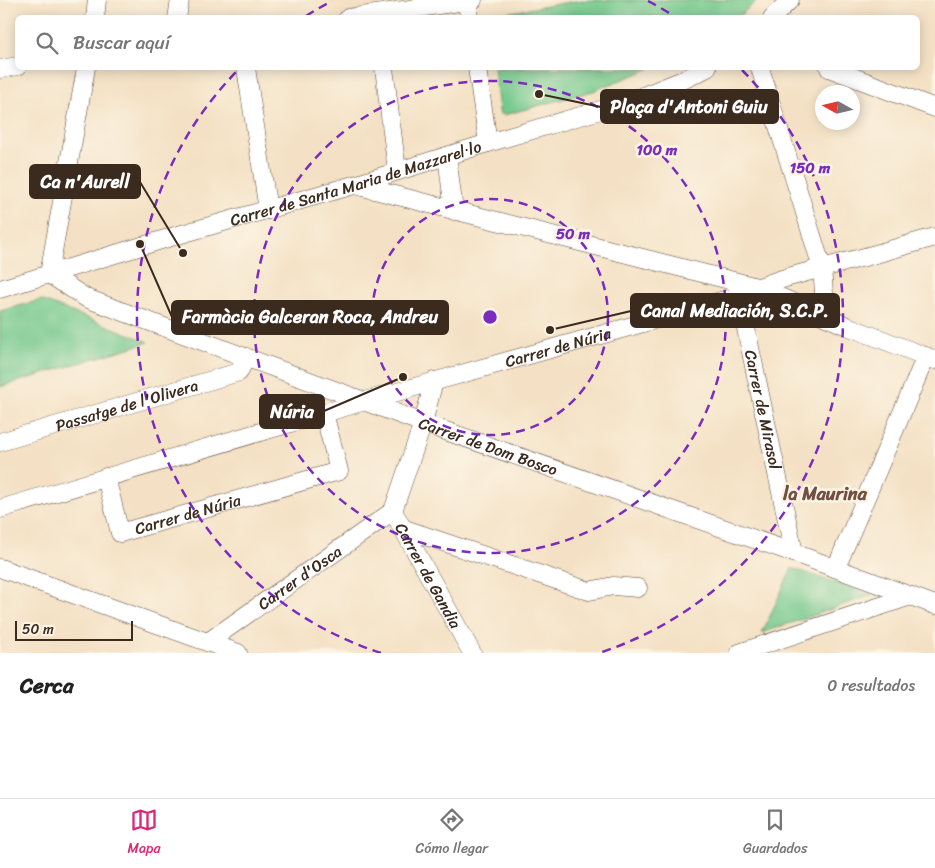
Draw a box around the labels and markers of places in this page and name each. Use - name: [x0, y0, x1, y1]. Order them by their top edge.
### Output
- callout: Plaça d'Antoni Guiu: [601, 90, 778, 123]
- callout: Ca n'Aurell: [30, 165, 140, 198]
- callout: Canal Mediación, S.C.P.: [631, 294, 839, 327]
- callout: Farmàcia Galceran Roca, Andreu: [172, 301, 448, 334]
- centre of rings: [481, 308, 499, 326]
- callout: Núria: [260, 395, 324, 428]

